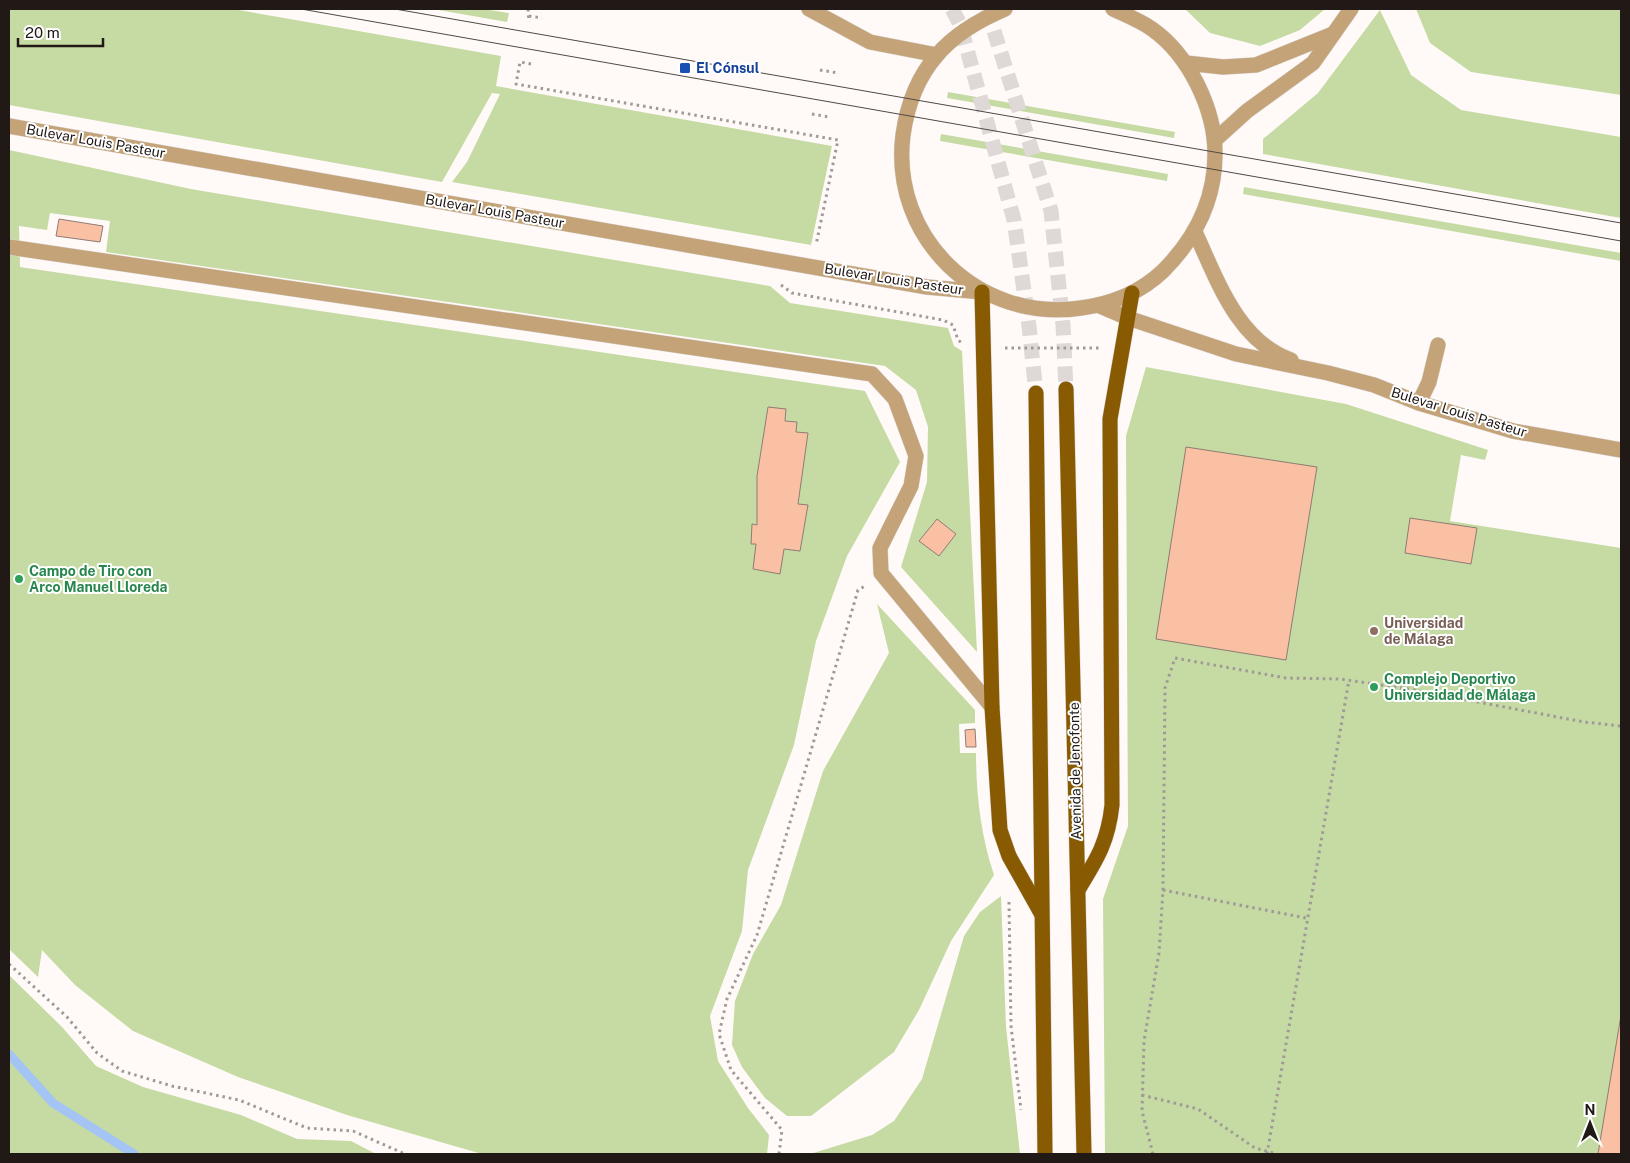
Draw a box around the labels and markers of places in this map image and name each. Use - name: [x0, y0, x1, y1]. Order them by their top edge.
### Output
- place label: El Cónsul: [696, 60, 760, 76]
- marker: El Cónsul: [678, 61, 692, 75]
- place label: Campo de Tiro con Arco Manuel Lloreda: [29, 563, 168, 595]
- marker: Campo de Tiro con Arco Manuel Lloreda: [13, 573, 25, 585]
- place label: Universidad de Málaga: [1384, 615, 1463, 647]
- marker: Universidad de Málaga: [1368, 625, 1380, 637]
- place label: Complejo Deportivo Universidad de Málaga: [1384, 671, 1536, 703]
- marker: Complejo Deportivo Universidad de Málaga: [1368, 681, 1380, 693]

